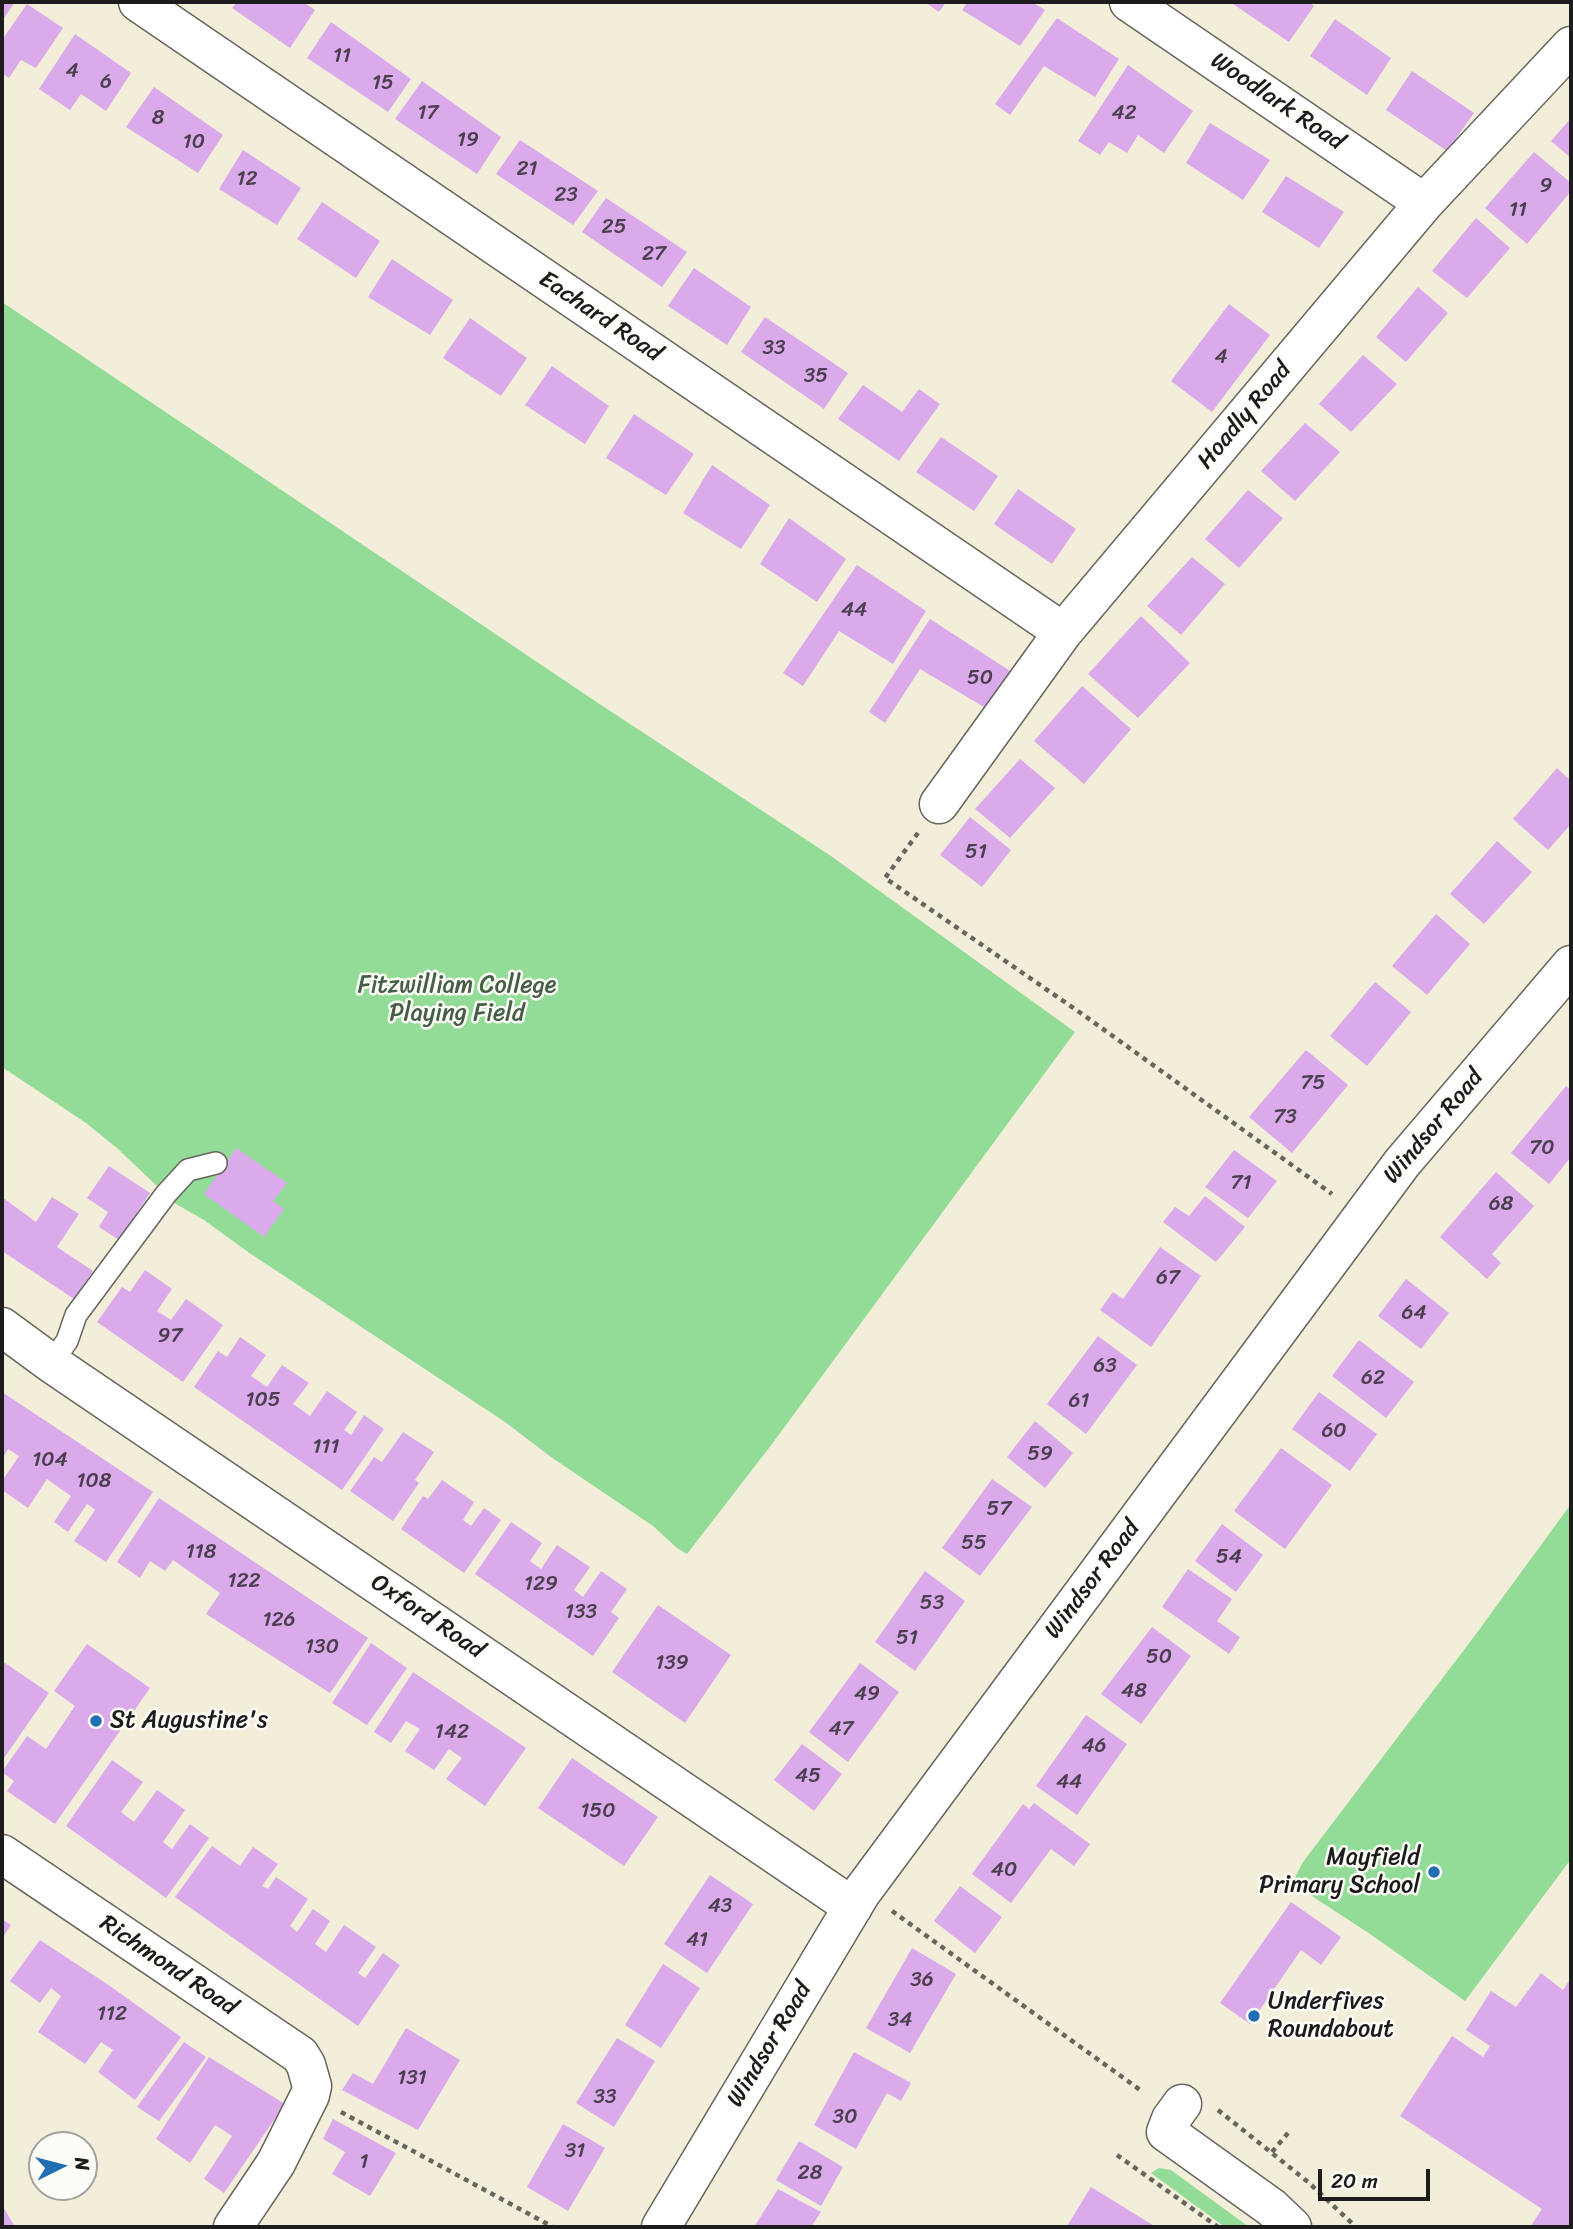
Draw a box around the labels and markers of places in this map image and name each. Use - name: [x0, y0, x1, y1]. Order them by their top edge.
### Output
- place label: St Augustine's: [110, 1707, 268, 1735]
- marker: St Augustine's: [88, 1713, 104, 1729]
- place label: Mayfield Primary School: [1259, 1844, 1420, 1900]
- marker: Mayfield Primary School: [1426, 1864, 1442, 1880]
- place label: Underfives Roundabout: [1268, 1988, 1394, 2044]
- marker: Underfives Roundabout: [1246, 2008, 1262, 2024]

